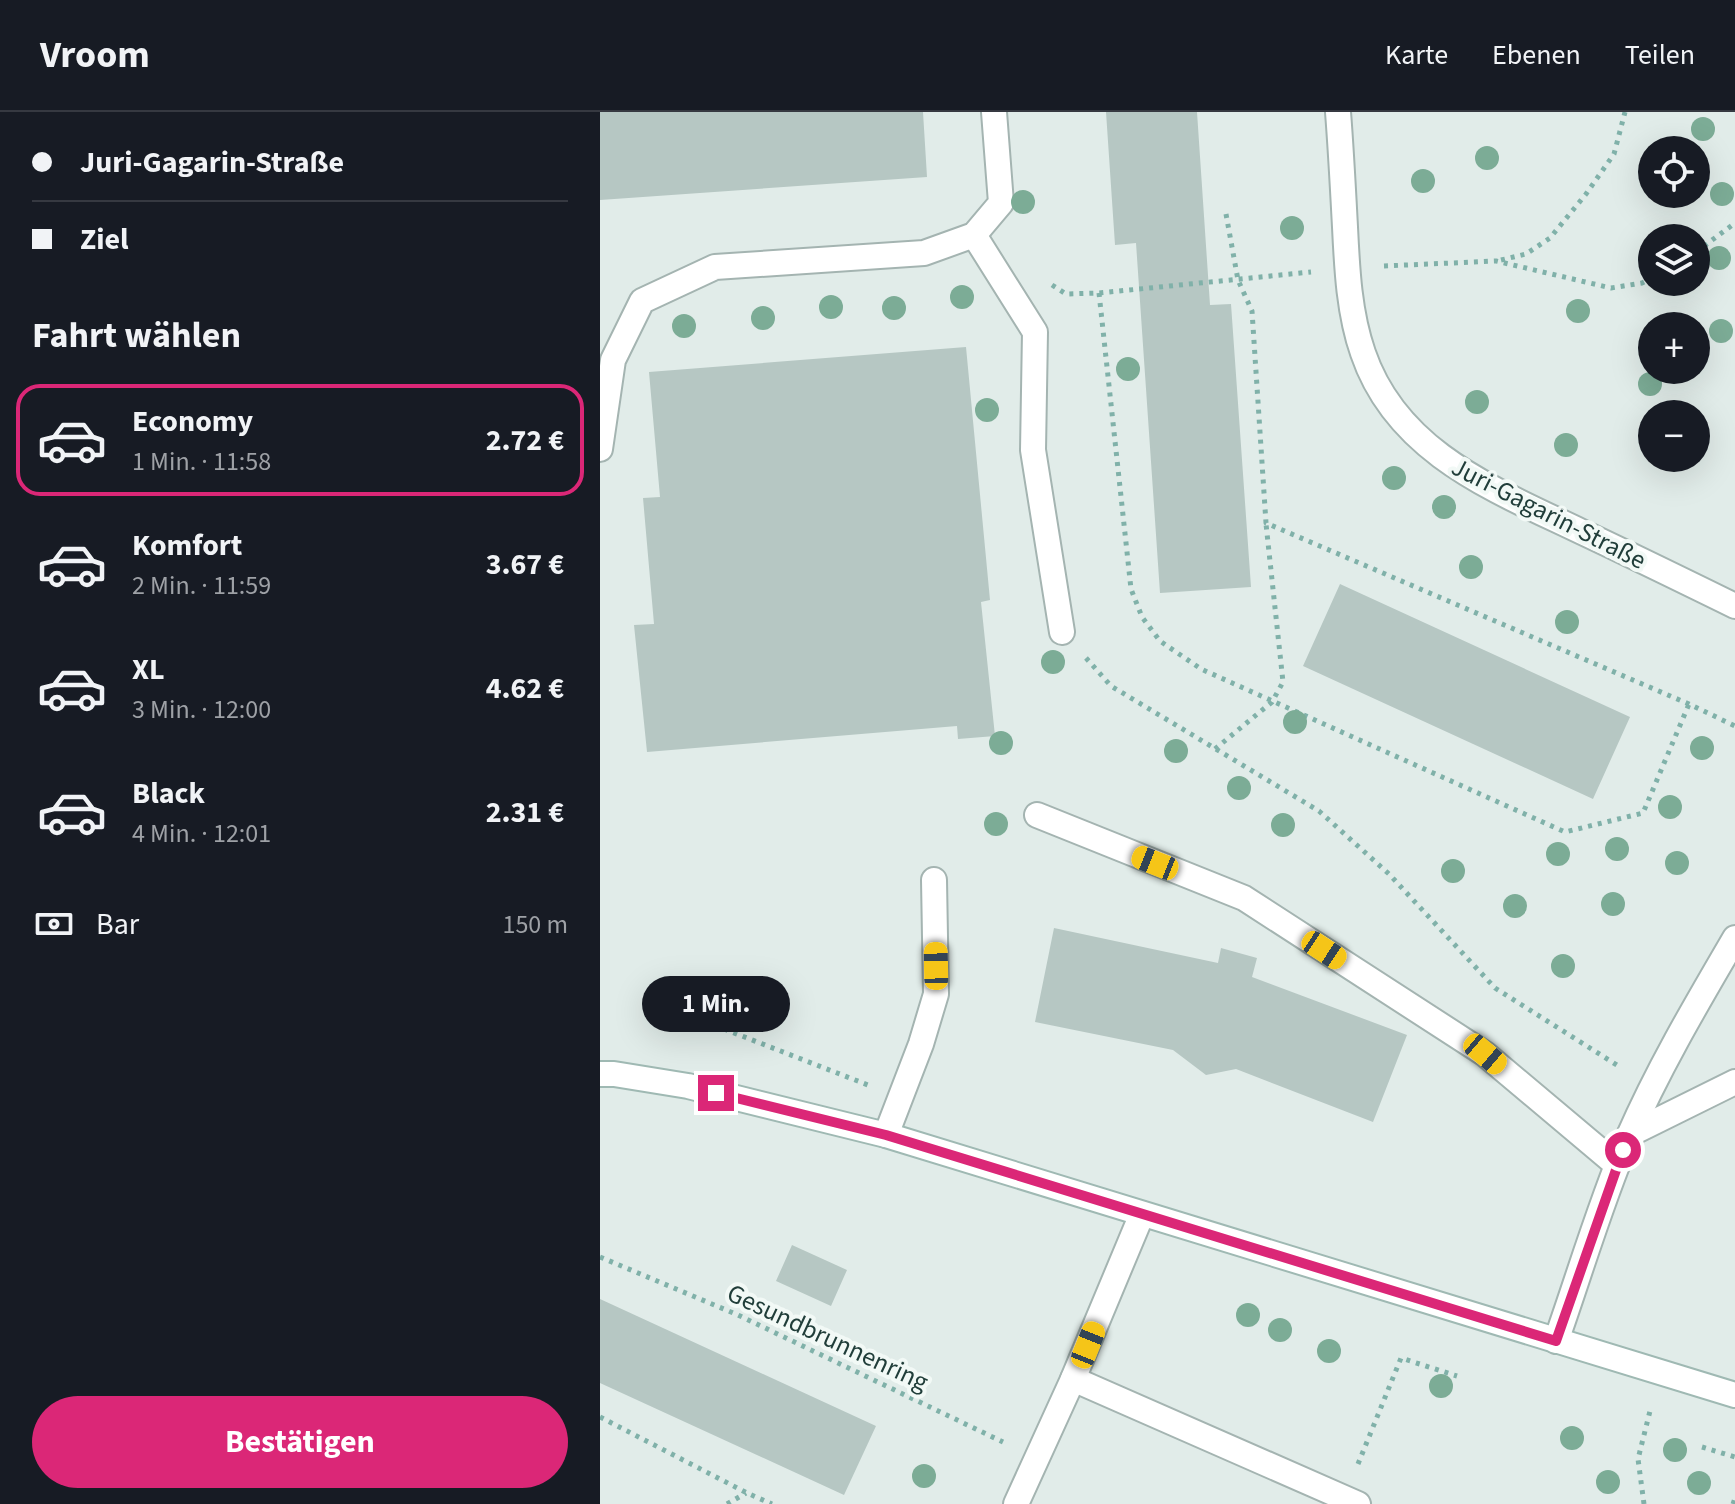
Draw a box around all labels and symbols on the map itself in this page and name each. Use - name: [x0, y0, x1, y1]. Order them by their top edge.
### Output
- street label: Juri-Gagarin-Straße: [1445, 448, 1652, 578]
- car: [1128, 843, 1182, 883]
- car: [1297, 927, 1351, 973]
- car: [924, 942, 948, 990]
- callout: 1 Min.: [642, 977, 790, 1033]
- car: [1459, 1029, 1511, 1079]
- route end: [698, 1075, 734, 1111]
- route start: [1605, 1132, 1641, 1168]
- street label: Gesundbrunnenring: [721, 1275, 935, 1400]
- car: [1068, 1318, 1108, 1372]

